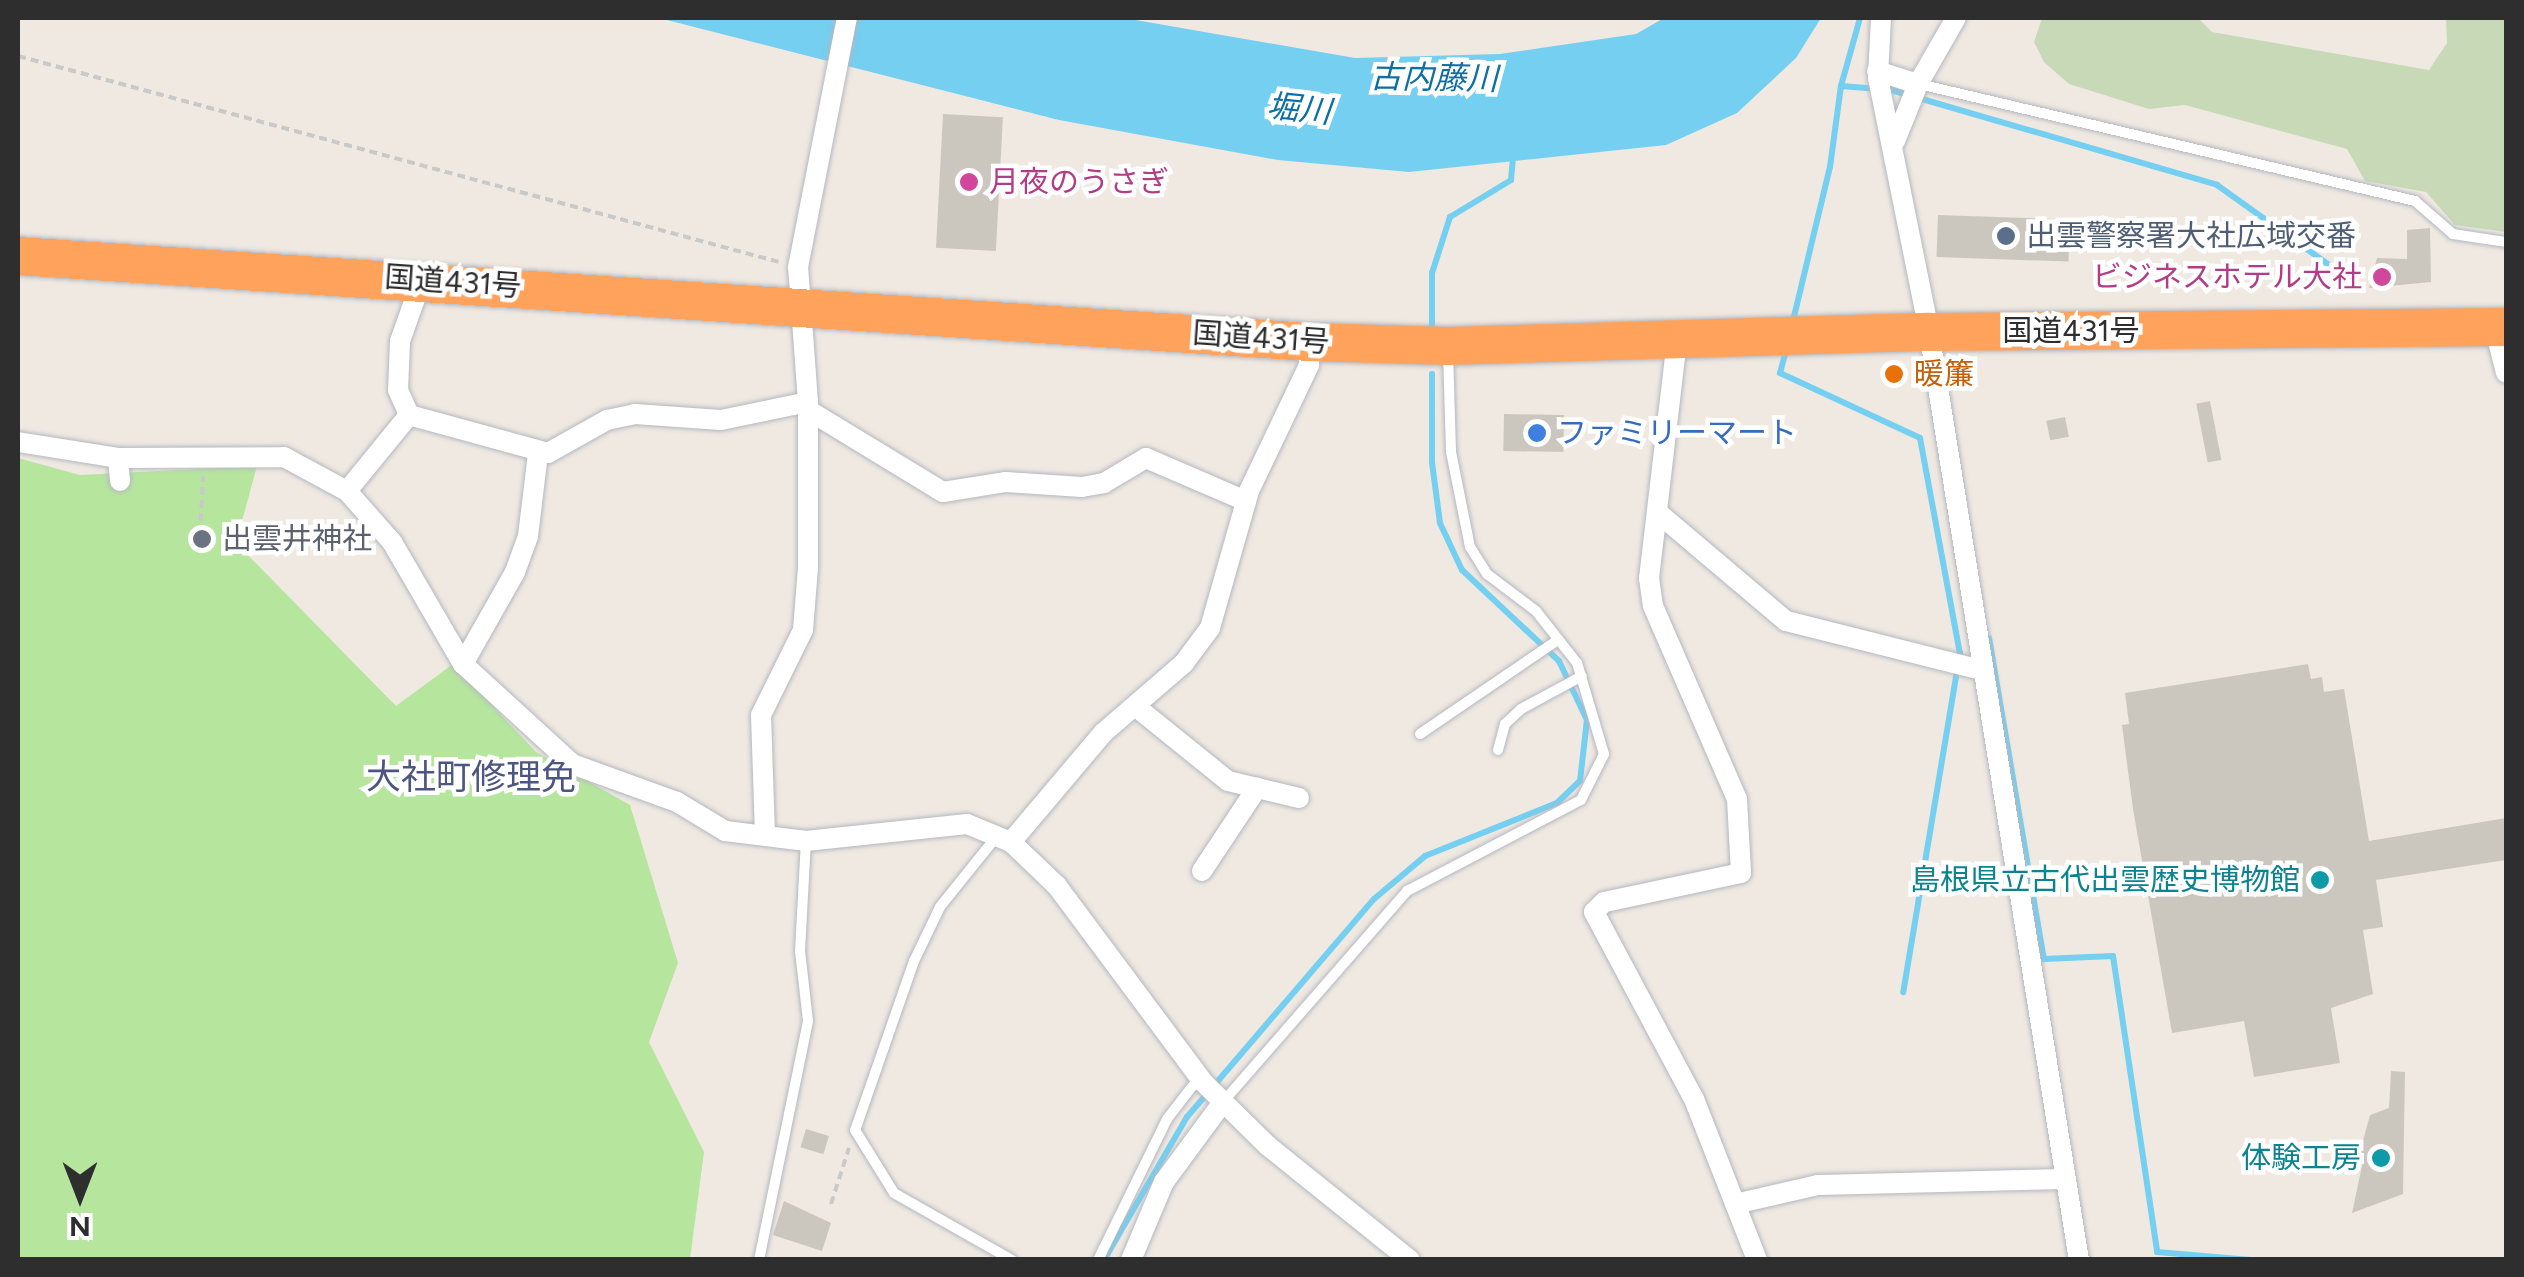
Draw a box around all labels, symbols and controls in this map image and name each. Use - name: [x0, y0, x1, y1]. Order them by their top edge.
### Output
- water label: 古内藤川: [1370, 58, 1498, 98]
- water label: 堀川: [1265, 87, 1333, 131]
- place label: 月夜のうさぎ: [989, 164, 1169, 200]
- marker: 月夜のうさぎ: [958, 171, 980, 193]
- place label: 出雲警察署大社広域交番: [2026, 218, 2356, 254]
- marker: 出雲警察署大社広域交番: [1995, 225, 2017, 247]
- street label: 国道431号: [383, 259, 523, 305]
- place label: ビジネスホテル大社: [2092, 259, 2362, 295]
- marker: ビジネスホテル大社: [2371, 266, 2393, 288]
- street label: 国道431号: [2002, 313, 2140, 349]
- street label: 国道431号: [1191, 315, 1331, 361]
- place label: 暖簾: [1914, 356, 1974, 392]
- marker: 暖簾: [1883, 363, 1905, 385]
- place label: ファミリーマート: [1557, 415, 1797, 451]
- marker: ファミリーマート: [1526, 422, 1548, 444]
- place label: 出雲井神社: [222, 521, 372, 557]
- marker: 出雲井神社: [191, 528, 213, 550]
- district label: 大社町修理免: [366, 756, 576, 798]
- place label: 島根県立古代出雲歴史博物館: [1910, 862, 2300, 898]
- marker: 島根県立古代出雲歴史博物館: [2309, 869, 2331, 891]
- place label: 体験工房: [2241, 1140, 2361, 1176]
- north arrow: [30, 1147, 130, 1247]
- marker: 体験工房: [2370, 1147, 2392, 1169]
- text: N: [69, 1210, 91, 1244]

